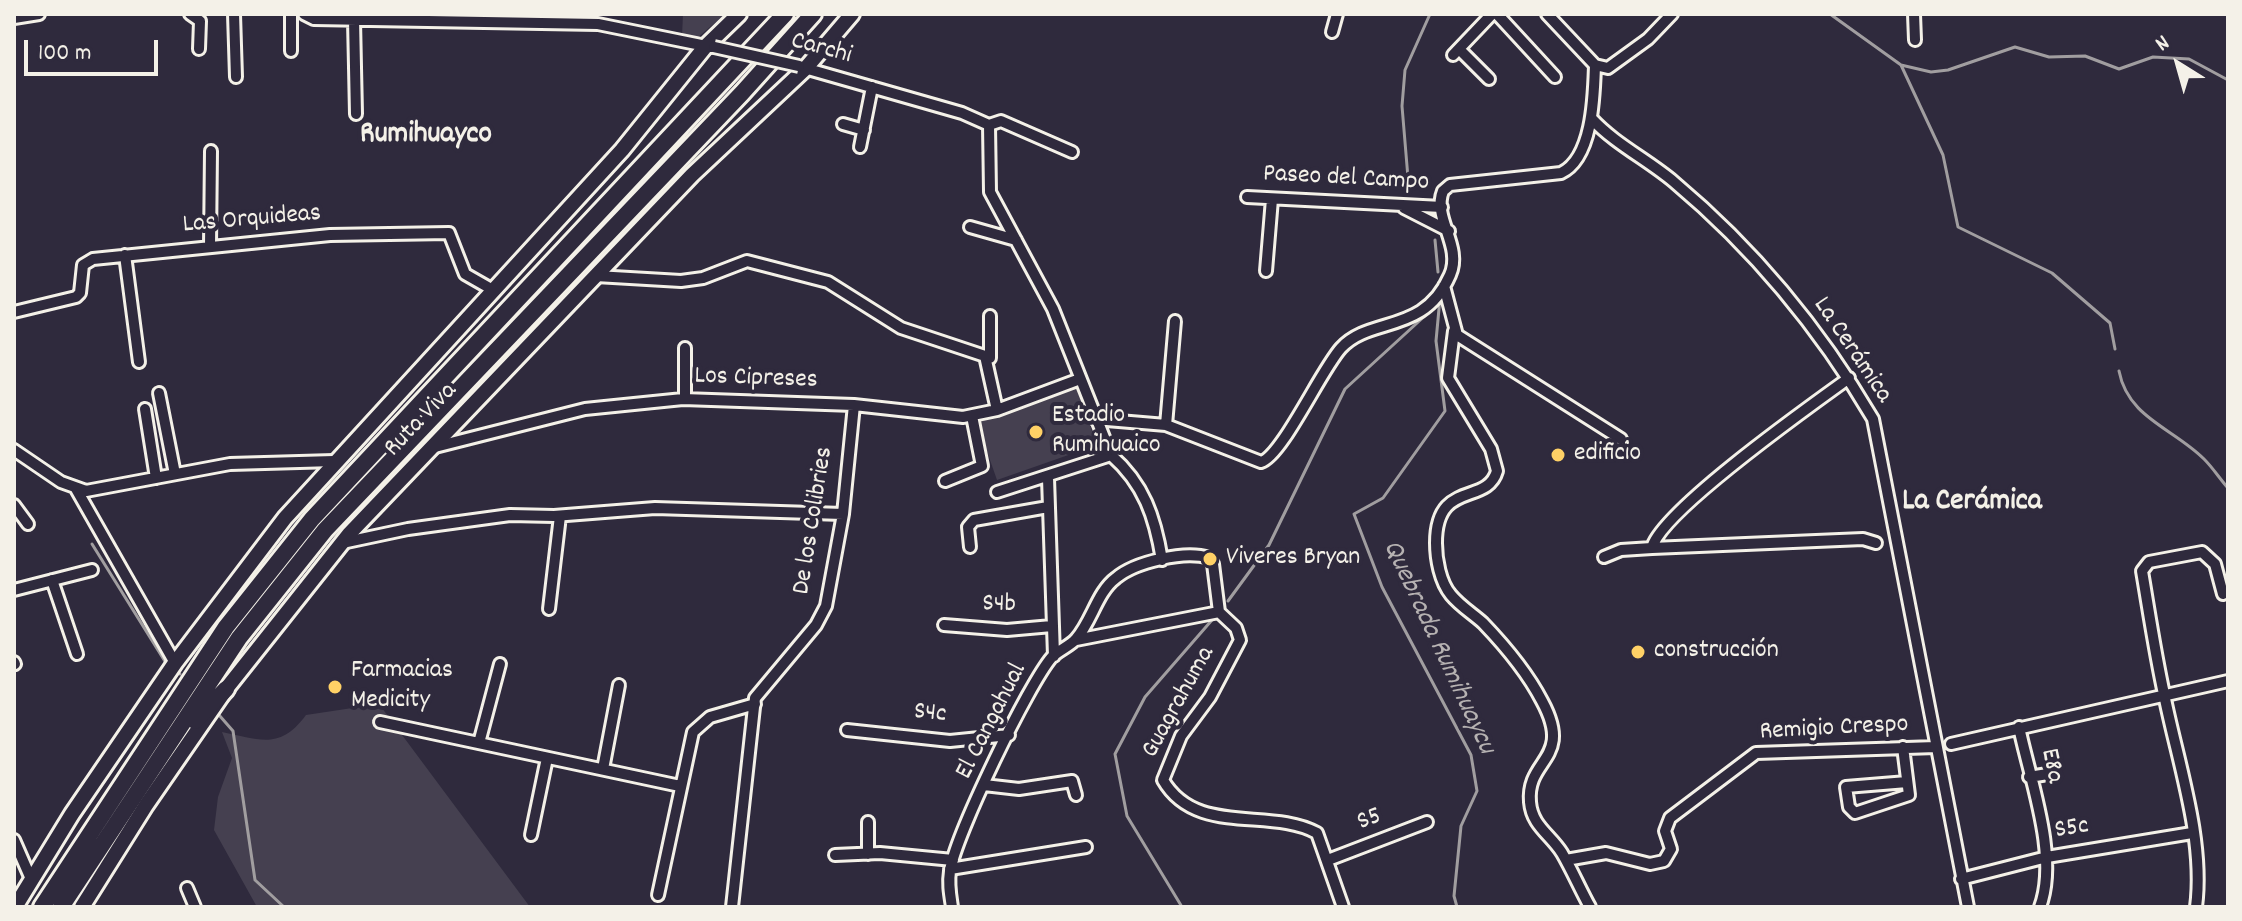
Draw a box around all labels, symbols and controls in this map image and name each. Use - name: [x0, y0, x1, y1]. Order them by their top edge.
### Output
- scale bar: [28, 24, 162, 74]
- north arrow: [2138, 24, 2218, 104]
- street label: Carchi: [787, 27, 855, 73]
- text: N: [2150, 29, 2177, 60]
- text: 100 m: [38, 37, 91, 71]
- district label: Rumihuayco: [360, 119, 492, 155]
- street label: Paseo del Campo: [1262, 160, 1430, 200]
- street label: Las Orquideas: [182, 199, 322, 243]
- street label: La Cerámica: [1804, 292, 1898, 410]
- street label: Los Cipreses: [694, 362, 818, 398]
- street label: Ruta Viva: [379, 377, 465, 465]
- place label: Estadio Rumihuaico: [1052, 401, 1161, 462]
- marker: Estadio Rumihuaico: [1027, 423, 1045, 441]
- place label: edificio: [1574, 439, 1641, 471]
- street label: De los Colibries: [788, 445, 842, 597]
- marker: edificio: [1549, 446, 1567, 464]
- district label: La Cerámica: [1902, 486, 2042, 522]
- water label: Quebrada Rumihuaycu: [1373, 536, 1501, 760]
- place label: Viveres Bryan: [1226, 543, 1360, 575]
- marker: Viveres Bryan: [1201, 550, 1219, 568]
- street label: S4b: [982, 590, 1016, 622]
- place label: construcción: [1654, 636, 1779, 668]
- street label: Guagrahuma: [1137, 642, 1223, 764]
- marker: construcción: [1629, 643, 1647, 661]
- place label: Farmacias Medicity: [351, 656, 453, 718]
- street label: El Cangahual: [950, 659, 1036, 785]
- marker: Farmacias Medicity: [326, 678, 344, 696]
- street label: S4c: [912, 698, 948, 732]
- street label: Remigio Crespo: [1759, 711, 1909, 749]
- street label: E8a: [2031, 746, 2069, 786]
- street label: S5: [1353, 802, 1387, 840]
- street label: S5c: [2053, 812, 2091, 848]

